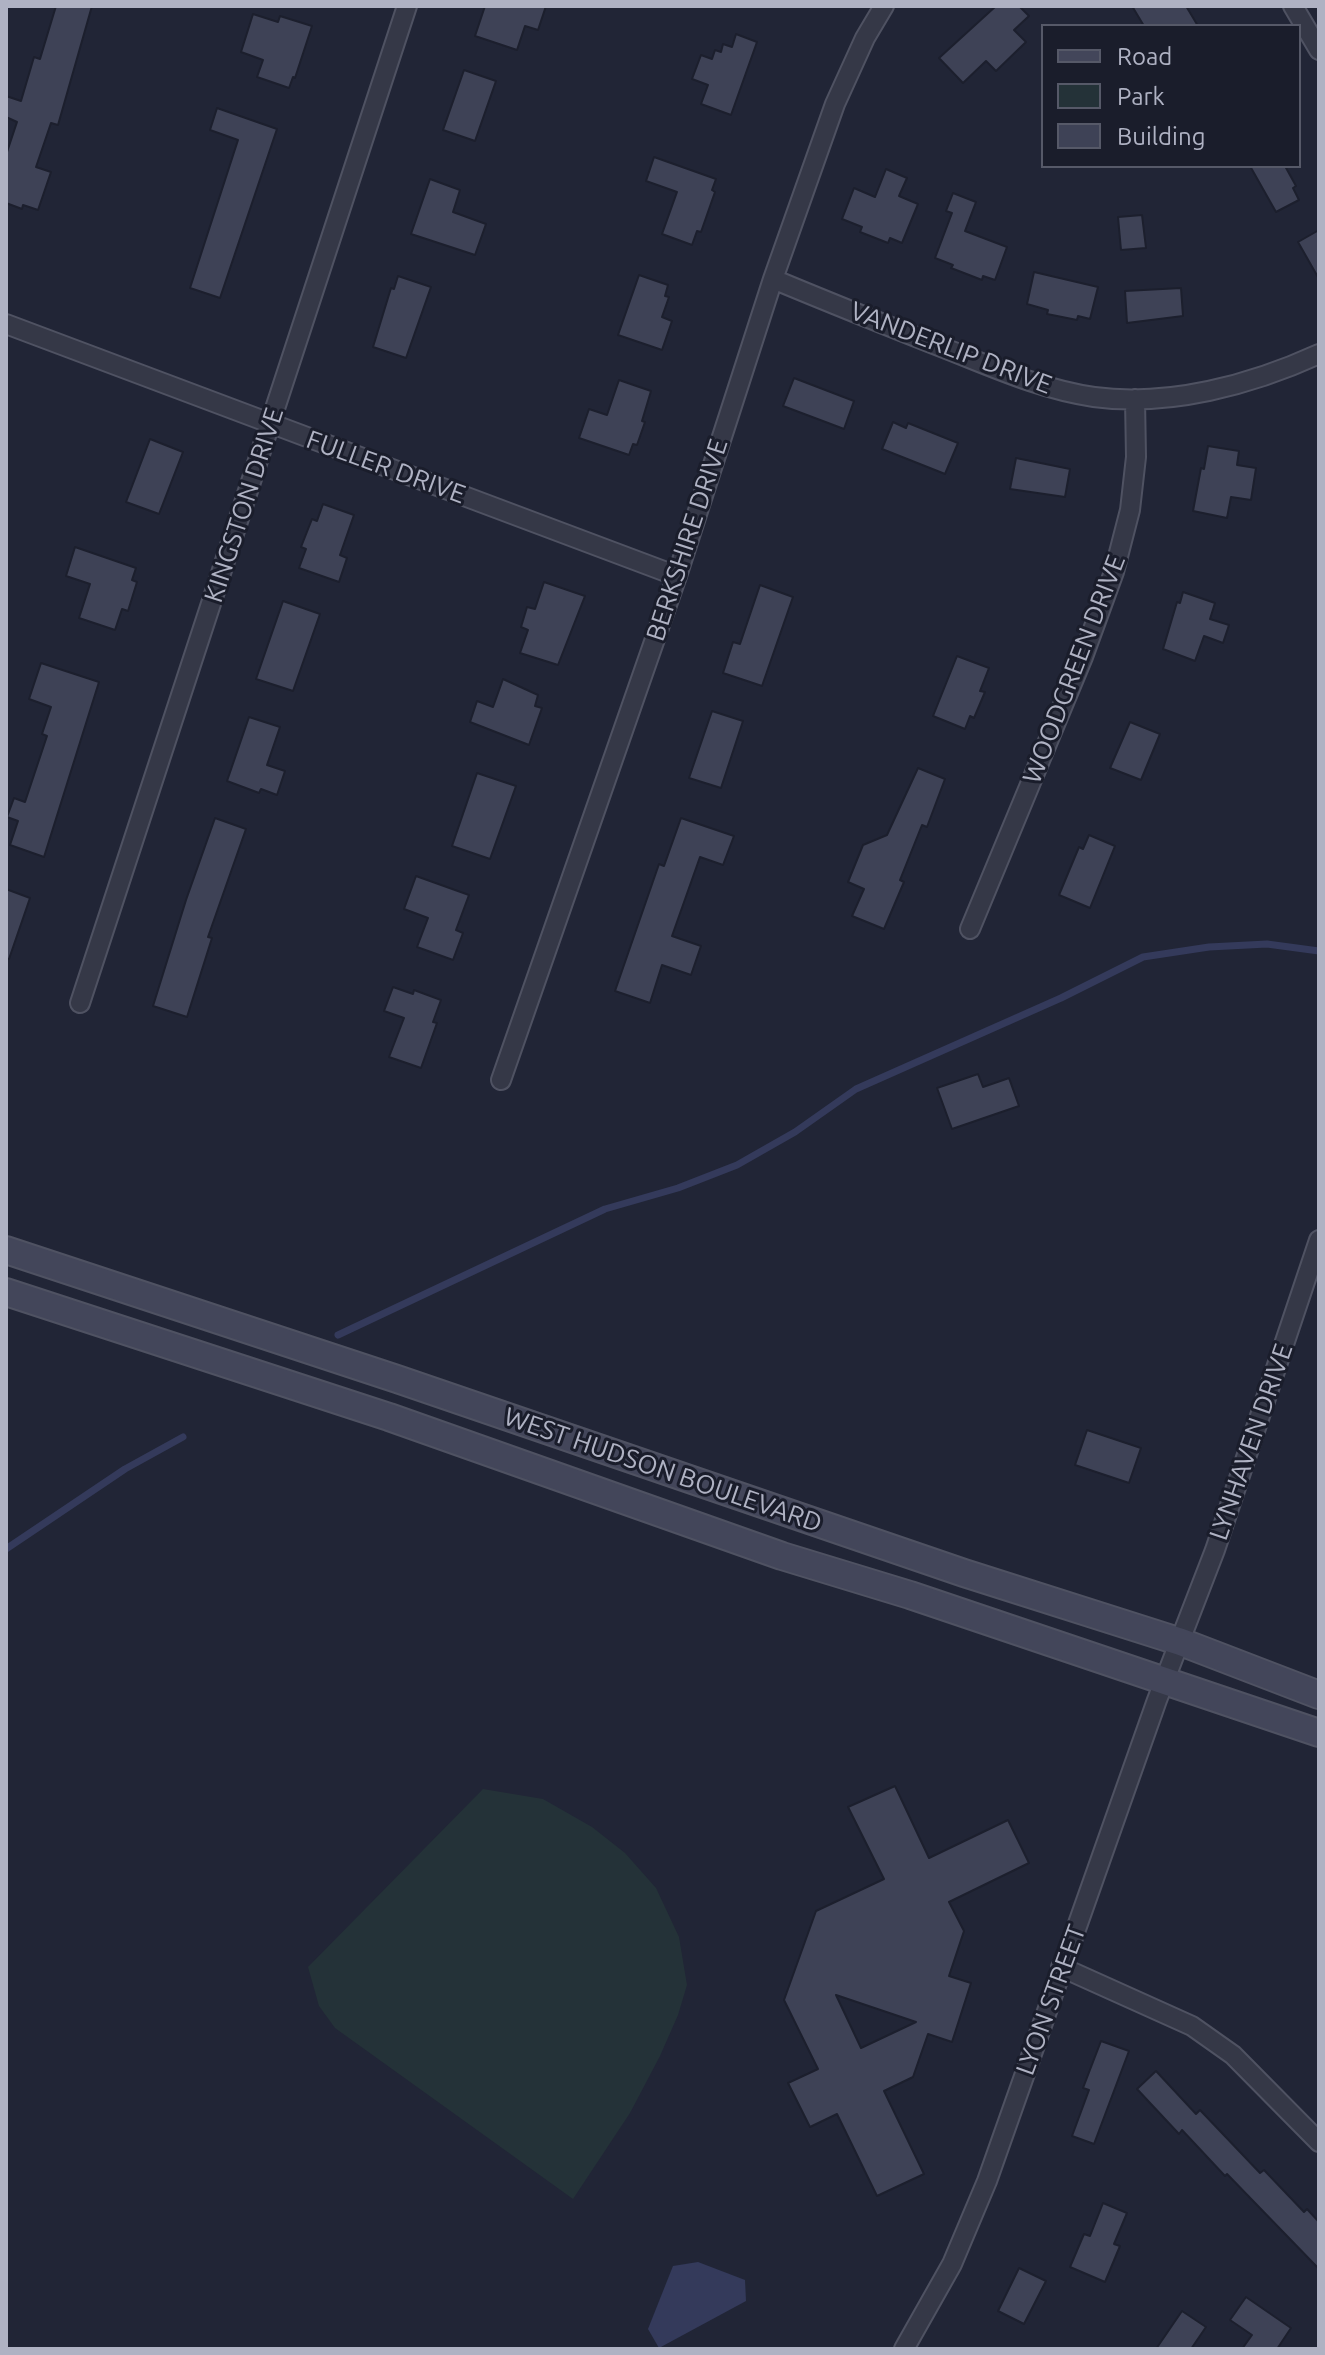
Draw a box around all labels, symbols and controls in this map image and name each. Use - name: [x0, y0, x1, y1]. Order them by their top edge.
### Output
- legend: [1041, 24, 1301, 168]
- text: Road: [1117, 43, 1172, 70]
- text: Park: [1117, 83, 1165, 110]
- text: Building: [1117, 123, 1205, 150]
- street label: VANDERLIP DRIVE: [846, 295, 1056, 401]
- street label: KINGSTON DRIVE: [198, 404, 290, 606]
- street label: FULLER DRIVE: [302, 424, 470, 510]
- street label: BERKSHIRE DRIVE: [640, 435, 734, 645]
- street label: WOODGREEN DRIVE: [1016, 550, 1132, 788]
- street label: LYNHAVEN DRIVE: [1203, 1340, 1299, 1544]
- street label: WEST HUDSON BOULEVARD: [500, 1401, 826, 1539]
- street label: LYON STREET: [1009, 1921, 1093, 2079]

